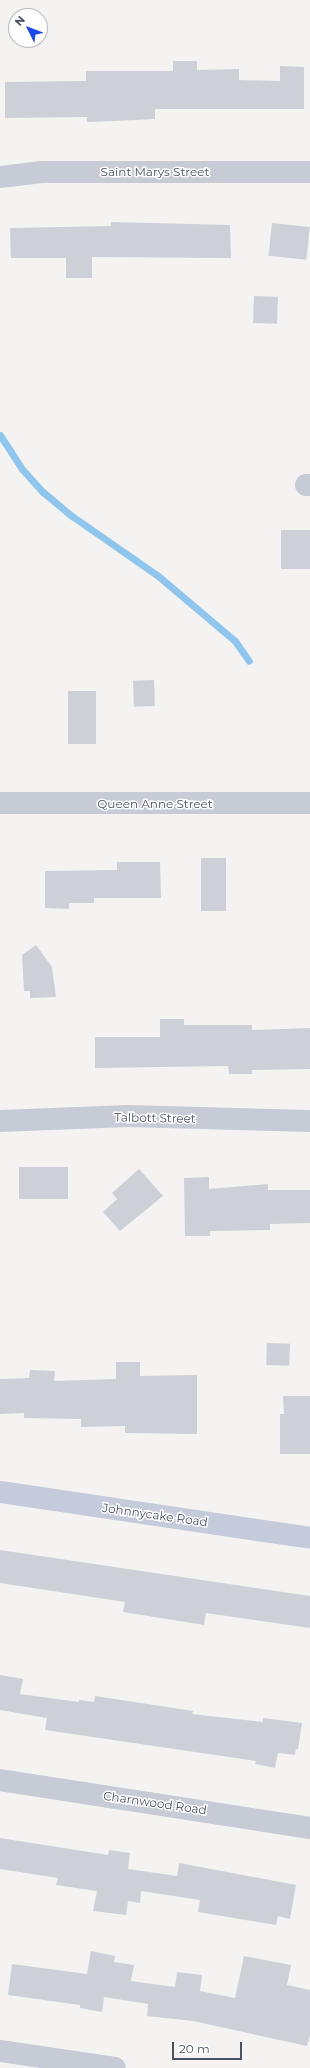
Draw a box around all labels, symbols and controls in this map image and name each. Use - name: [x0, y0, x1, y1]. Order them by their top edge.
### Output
- north arrow: [8, 8, 48, 48]
- text: N: [12, 13, 28, 29]
- street label: Saint Marys Street: [101, 165, 209, 179]
- street label: Queen Anne Street: [97, 797, 213, 811]
- street label: Talbott Street: [114, 1110, 196, 1126]
- street label: Johnnycake Road: [101, 1500, 209, 1530]
- street label: Charnwood Road: [102, 1789, 208, 1817]
- scale bar: [174, 2034, 244, 2060]
- text: 20 m: [179, 2041, 210, 2056]

